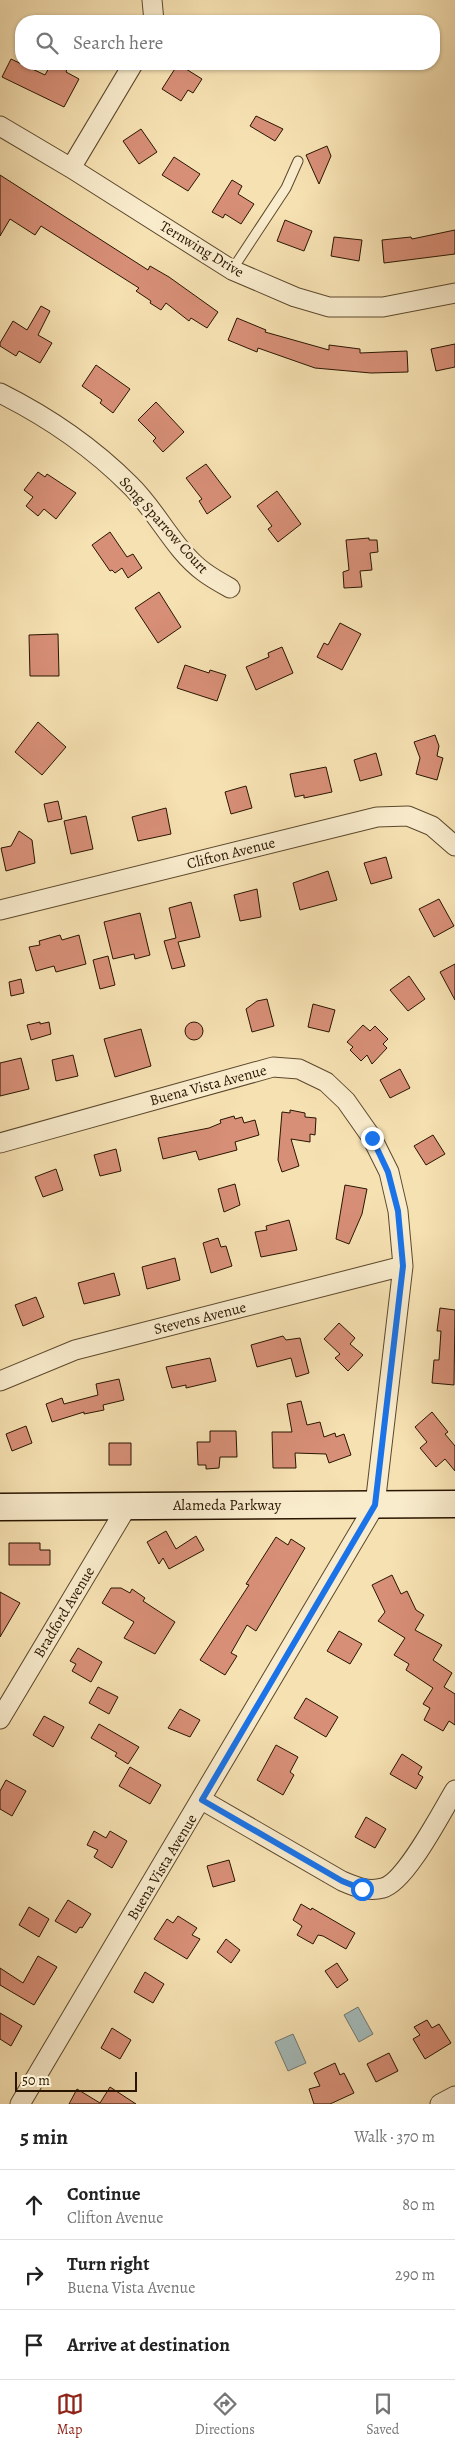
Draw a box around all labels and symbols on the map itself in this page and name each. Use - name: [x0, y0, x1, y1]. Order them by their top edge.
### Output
- street label: Ternwing Drive: [156, 216, 248, 282]
- street label: Song Sparrow Court: [115, 472, 213, 578]
- street label: Clifton Avenue: [185, 832, 278, 874]
- street label: Buena Vista Avenue: [147, 1060, 269, 1110]
- route end: [361, 1127, 384, 1150]
- street label: Stevens Avenue: [152, 1297, 249, 1339]
- street label: Alameda Parkway: [172, 1495, 281, 1515]
- street label: Bradford Avenue: [29, 1563, 99, 1661]
- street label: Buena Vista Avenue: [122, 1810, 202, 1924]
- route start: [351, 1878, 374, 1901]
- scale bar: [15, 2069, 138, 2092]

